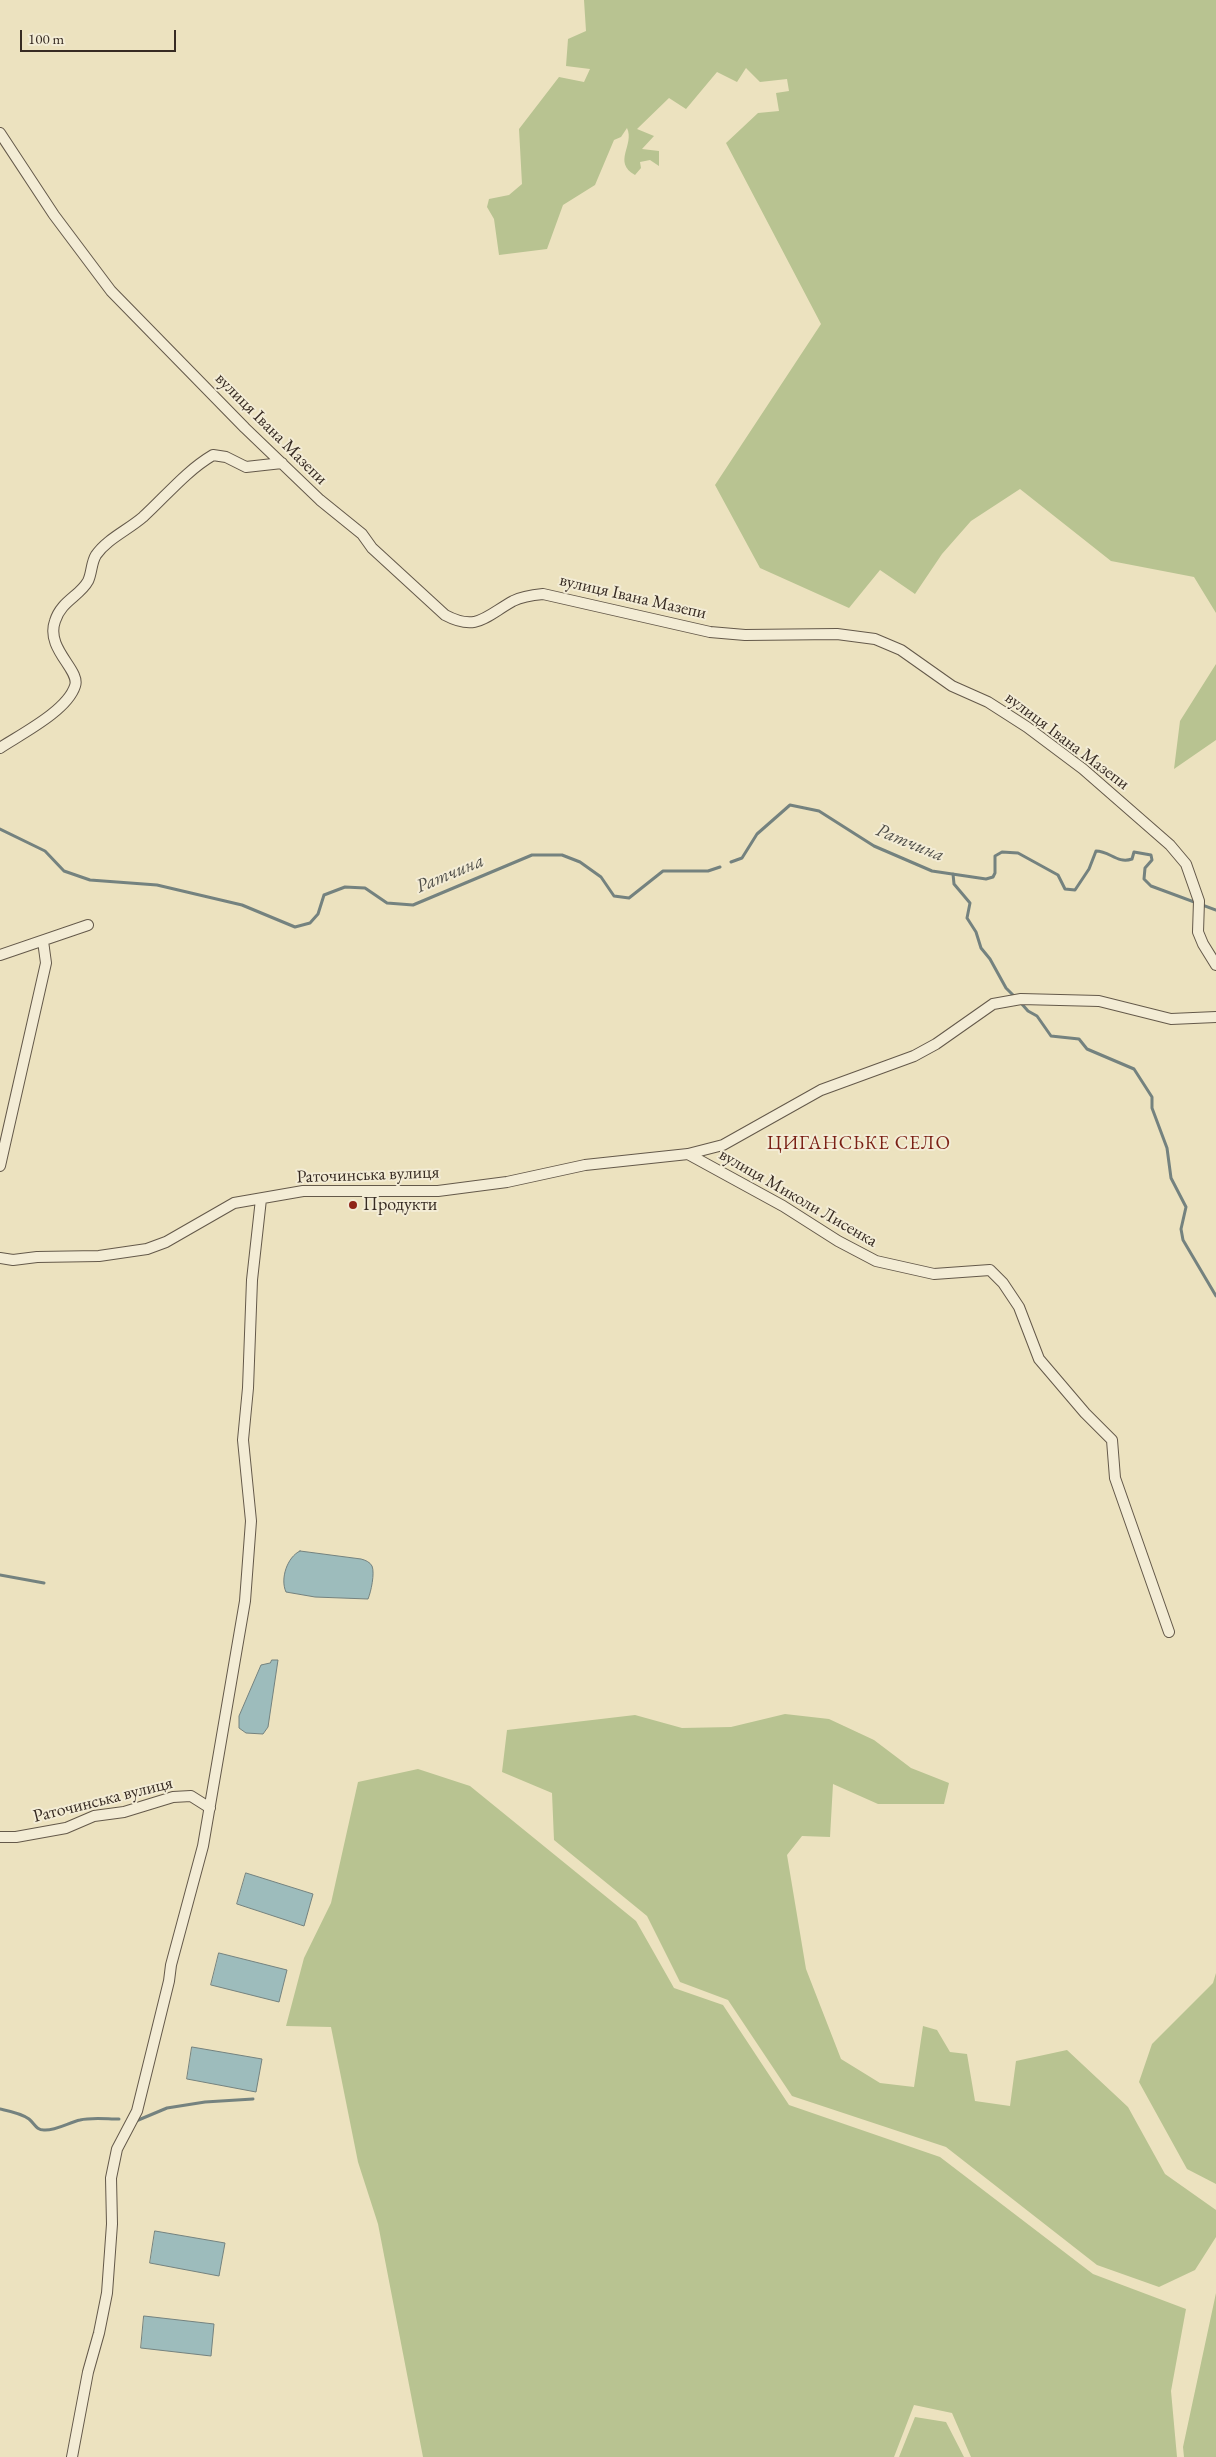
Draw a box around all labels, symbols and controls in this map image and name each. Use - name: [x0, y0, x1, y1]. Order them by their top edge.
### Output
- scale bar: [22, 20, 179, 52]
- text: 100 m: [28, 29, 64, 48]
- street label: вулиця Івана Мазепи: [210, 368, 332, 490]
- street label: вулиця Івана Мазепи: [557, 570, 709, 624]
- street label: вулиця Івана Мазепи: [1000, 687, 1134, 795]
- water label: Ратчина: [873, 819, 947, 867]
- water label: Ратчина: [413, 850, 487, 898]
- district label: ЦИГАНСЬКЕ СЕЛО: [765, 1133, 953, 1155]
- street label: вулиця Миколи Лисенка: [715, 1144, 881, 1252]
- street label: Раточинська вулиця: [296, 1162, 440, 1188]
- place label: Продукти: [363, 1194, 437, 1216]
- marker: Продукти: [347, 1199, 359, 1211]
- street label: Раточинська вулиця: [31, 1772, 175, 1828]

